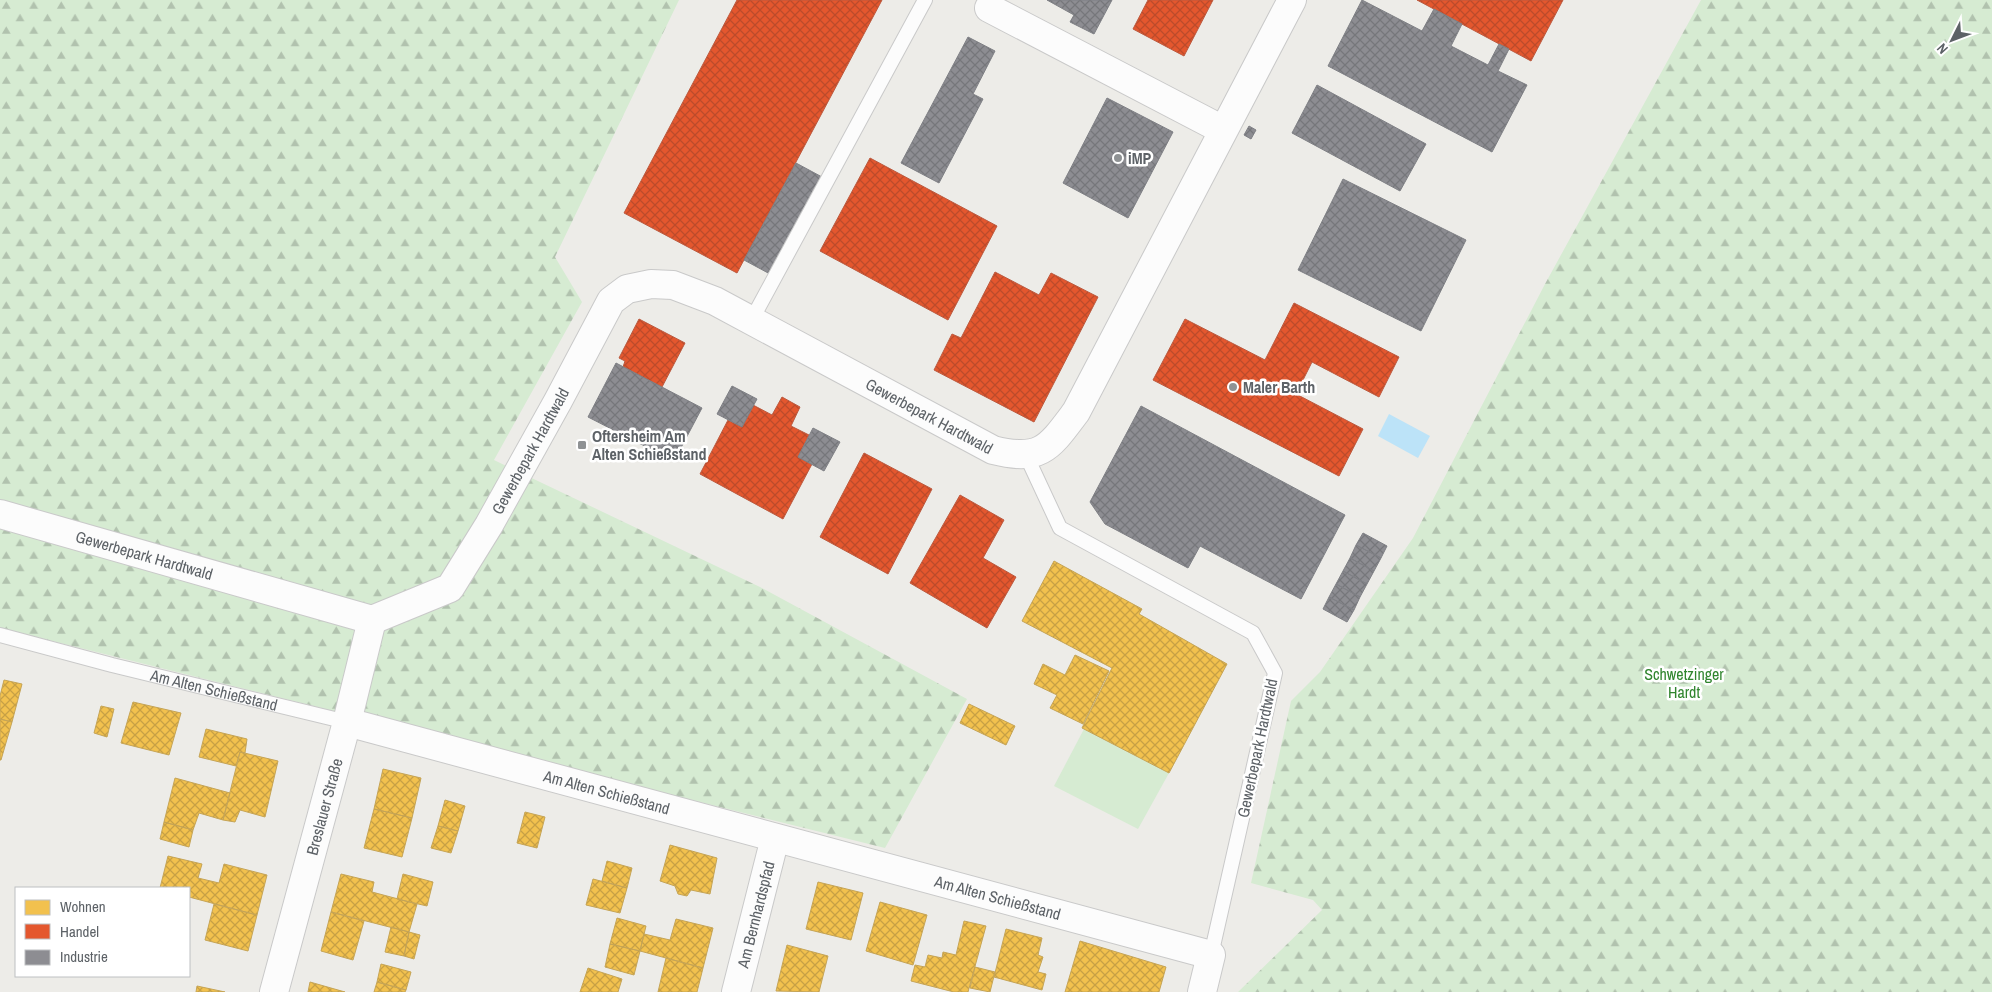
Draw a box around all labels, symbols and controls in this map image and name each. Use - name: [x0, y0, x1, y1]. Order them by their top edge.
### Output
- north arrow: [1927, 15, 1977, 65]
- text: N: [1933, 40, 1952, 58]
- place label: iMP: [1128, 147, 1152, 169]
- marker: iMP: [1112, 152, 1124, 164]
- street label: Gewerbepark Hardtwald: [862, 373, 997, 459]
- place label: Maler Barth: [1243, 376, 1315, 398]
- marker: Maler Barth: [1227, 381, 1239, 393]
- street label: Gewerbepark Hardtwald: [486, 384, 574, 518]
- place label: Oftersheim Am Alten Schießstand: [592, 425, 706, 465]
- marker: Oftersheim Am Alten Schießstand: [576, 439, 588, 451]
- street label: Gewerbepark Hardtwald: [73, 525, 215, 585]
- park label: Schwetzinger Hardt: [1644, 663, 1724, 703]
- street label: Am Alten Schießstand: [147, 664, 280, 716]
- street label: Gewerbepark Hardtwald: [1232, 677, 1282, 819]
- street label: Breslauer Straße: [301, 756, 348, 857]
- street label: Am Alten Schießstand: [540, 764, 672, 820]
- street label: Am Bernhardspfad: [731, 859, 780, 971]
- street label: Am Alten Schießstand: [931, 870, 1063, 925]
- legend: [15, 887, 190, 977]
- text: Wohnen: [60, 896, 106, 917]
- text: Handel: [60, 921, 99, 942]
- text: Industrie: [60, 946, 108, 967]

